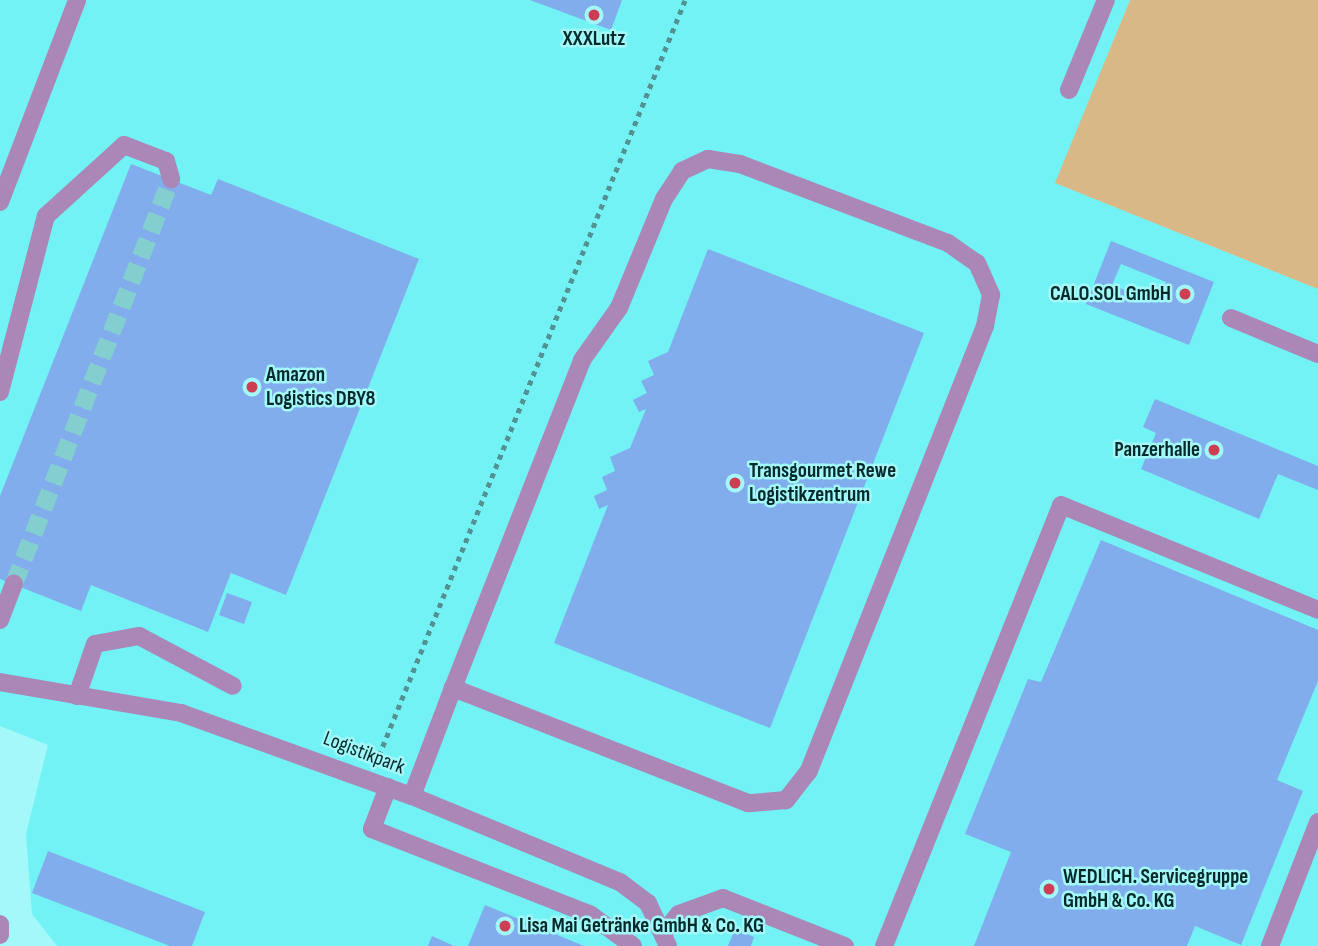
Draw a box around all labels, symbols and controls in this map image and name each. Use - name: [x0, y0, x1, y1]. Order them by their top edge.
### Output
- marker: XXXLutz: [586, 7, 602, 23]
- place label: XXXLutz: [563, 26, 625, 52]
- place label: CALO.SOL GmbH: [1050, 281, 1171, 307]
- marker: CALO.SOL GmbH: [1177, 286, 1193, 302]
- place label: Amazon Logistics DBY8: [266, 362, 376, 412]
- marker: Amazon Logistics DBY8: [244, 379, 260, 395]
- place label: Panzerhalle: [1114, 437, 1200, 463]
- marker: Panzerhalle: [1206, 442, 1222, 458]
- place label: Transgourmet Rewe Logistikzentrum: [749, 458, 896, 508]
- marker: Transgourmet Rewe Logistikzentrum: [727, 475, 743, 491]
- street label: Logistikpark: [320, 726, 408, 780]
- place label: WEDLICH. Servicegruppe GmbH & Co. KG: [1063, 864, 1248, 914]
- marker: WEDLICH. Servicegruppe GmbH & Co. KG: [1041, 881, 1057, 897]
- place label: Lisa Mai Getränke GmbH & Co. KG: [519, 913, 764, 939]
- marker: Lisa Mai Getränke GmbH & Co. KG: [497, 918, 513, 934]

